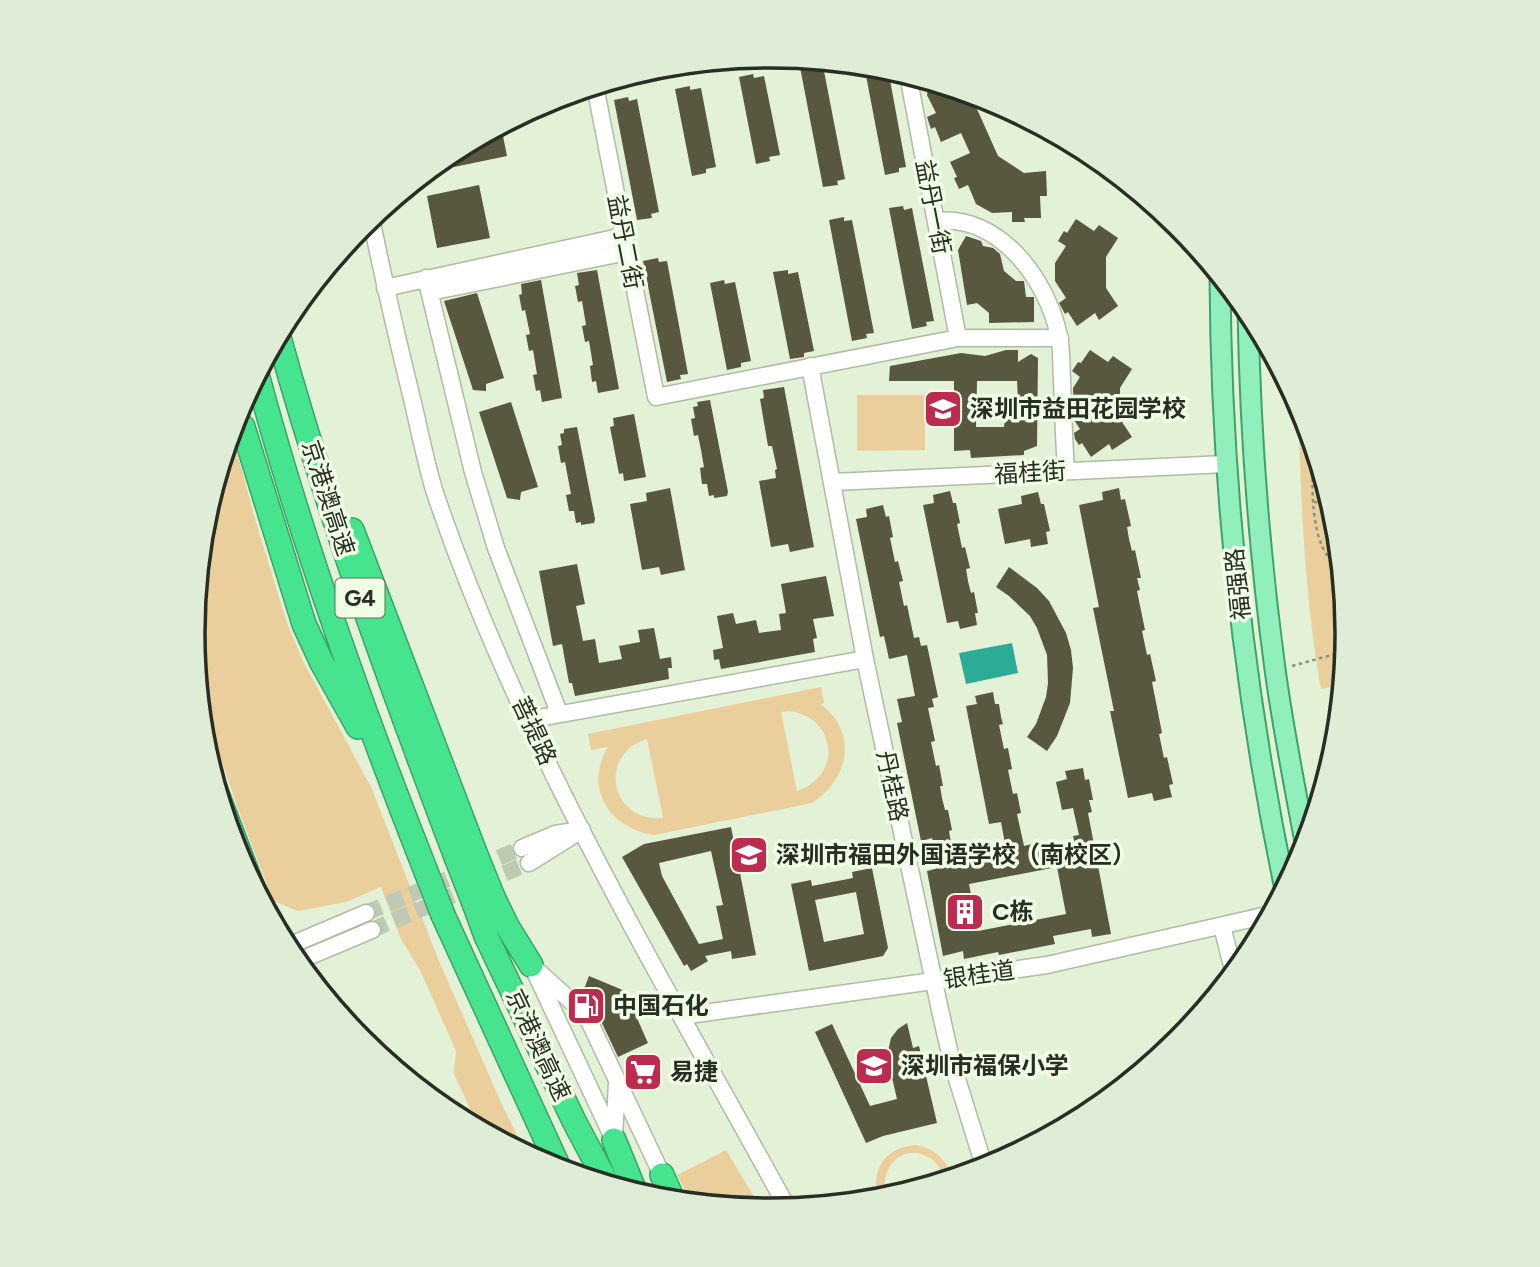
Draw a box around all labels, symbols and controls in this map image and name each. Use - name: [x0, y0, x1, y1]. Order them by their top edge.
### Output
- street label: 益丹一街: [910, 157, 957, 257]
- street label: 益丹二街: [602, 192, 649, 292]
- school or university icon: 深圳市益田花园学校: [922, 388, 964, 430]
- place label: 深圳市益田花园学校: [970, 394, 1186, 423]
- street label: 京港澳高速: [296, 436, 361, 559]
- street label: 福桂街: [993, 456, 1067, 489]
- street label: 福强路: [1219, 547, 1256, 621]
- road number: G4: [336, 578, 384, 618]
- street label: 菩提路: [506, 692, 563, 770]
- street label: 丹桂路: [871, 748, 914, 824]
- school or university icon: 深圳市福田外国语学校（南校区）: [728, 834, 770, 876]
- place label: 深圳市福田外国语学校（南校区）: [776, 840, 1136, 869]
- building icon: C栋: [944, 891, 986, 933]
- place label: C栋: [992, 897, 1033, 926]
- street label: 银桂道: [941, 955, 1017, 994]
- street label: 京港澳高速: [500, 984, 577, 1105]
- fuel station icon: 中国石化: [565, 985, 607, 1027]
- place label: 中国石化: [613, 991, 709, 1020]
- school or university icon: 深圳市福保小学: [853, 1045, 895, 1087]
- supermarket icon: 易捷: [622, 1051, 664, 1093]
- place label: 深圳市福保小学: [901, 1051, 1069, 1080]
- place label: 易捷: [670, 1057, 718, 1086]

